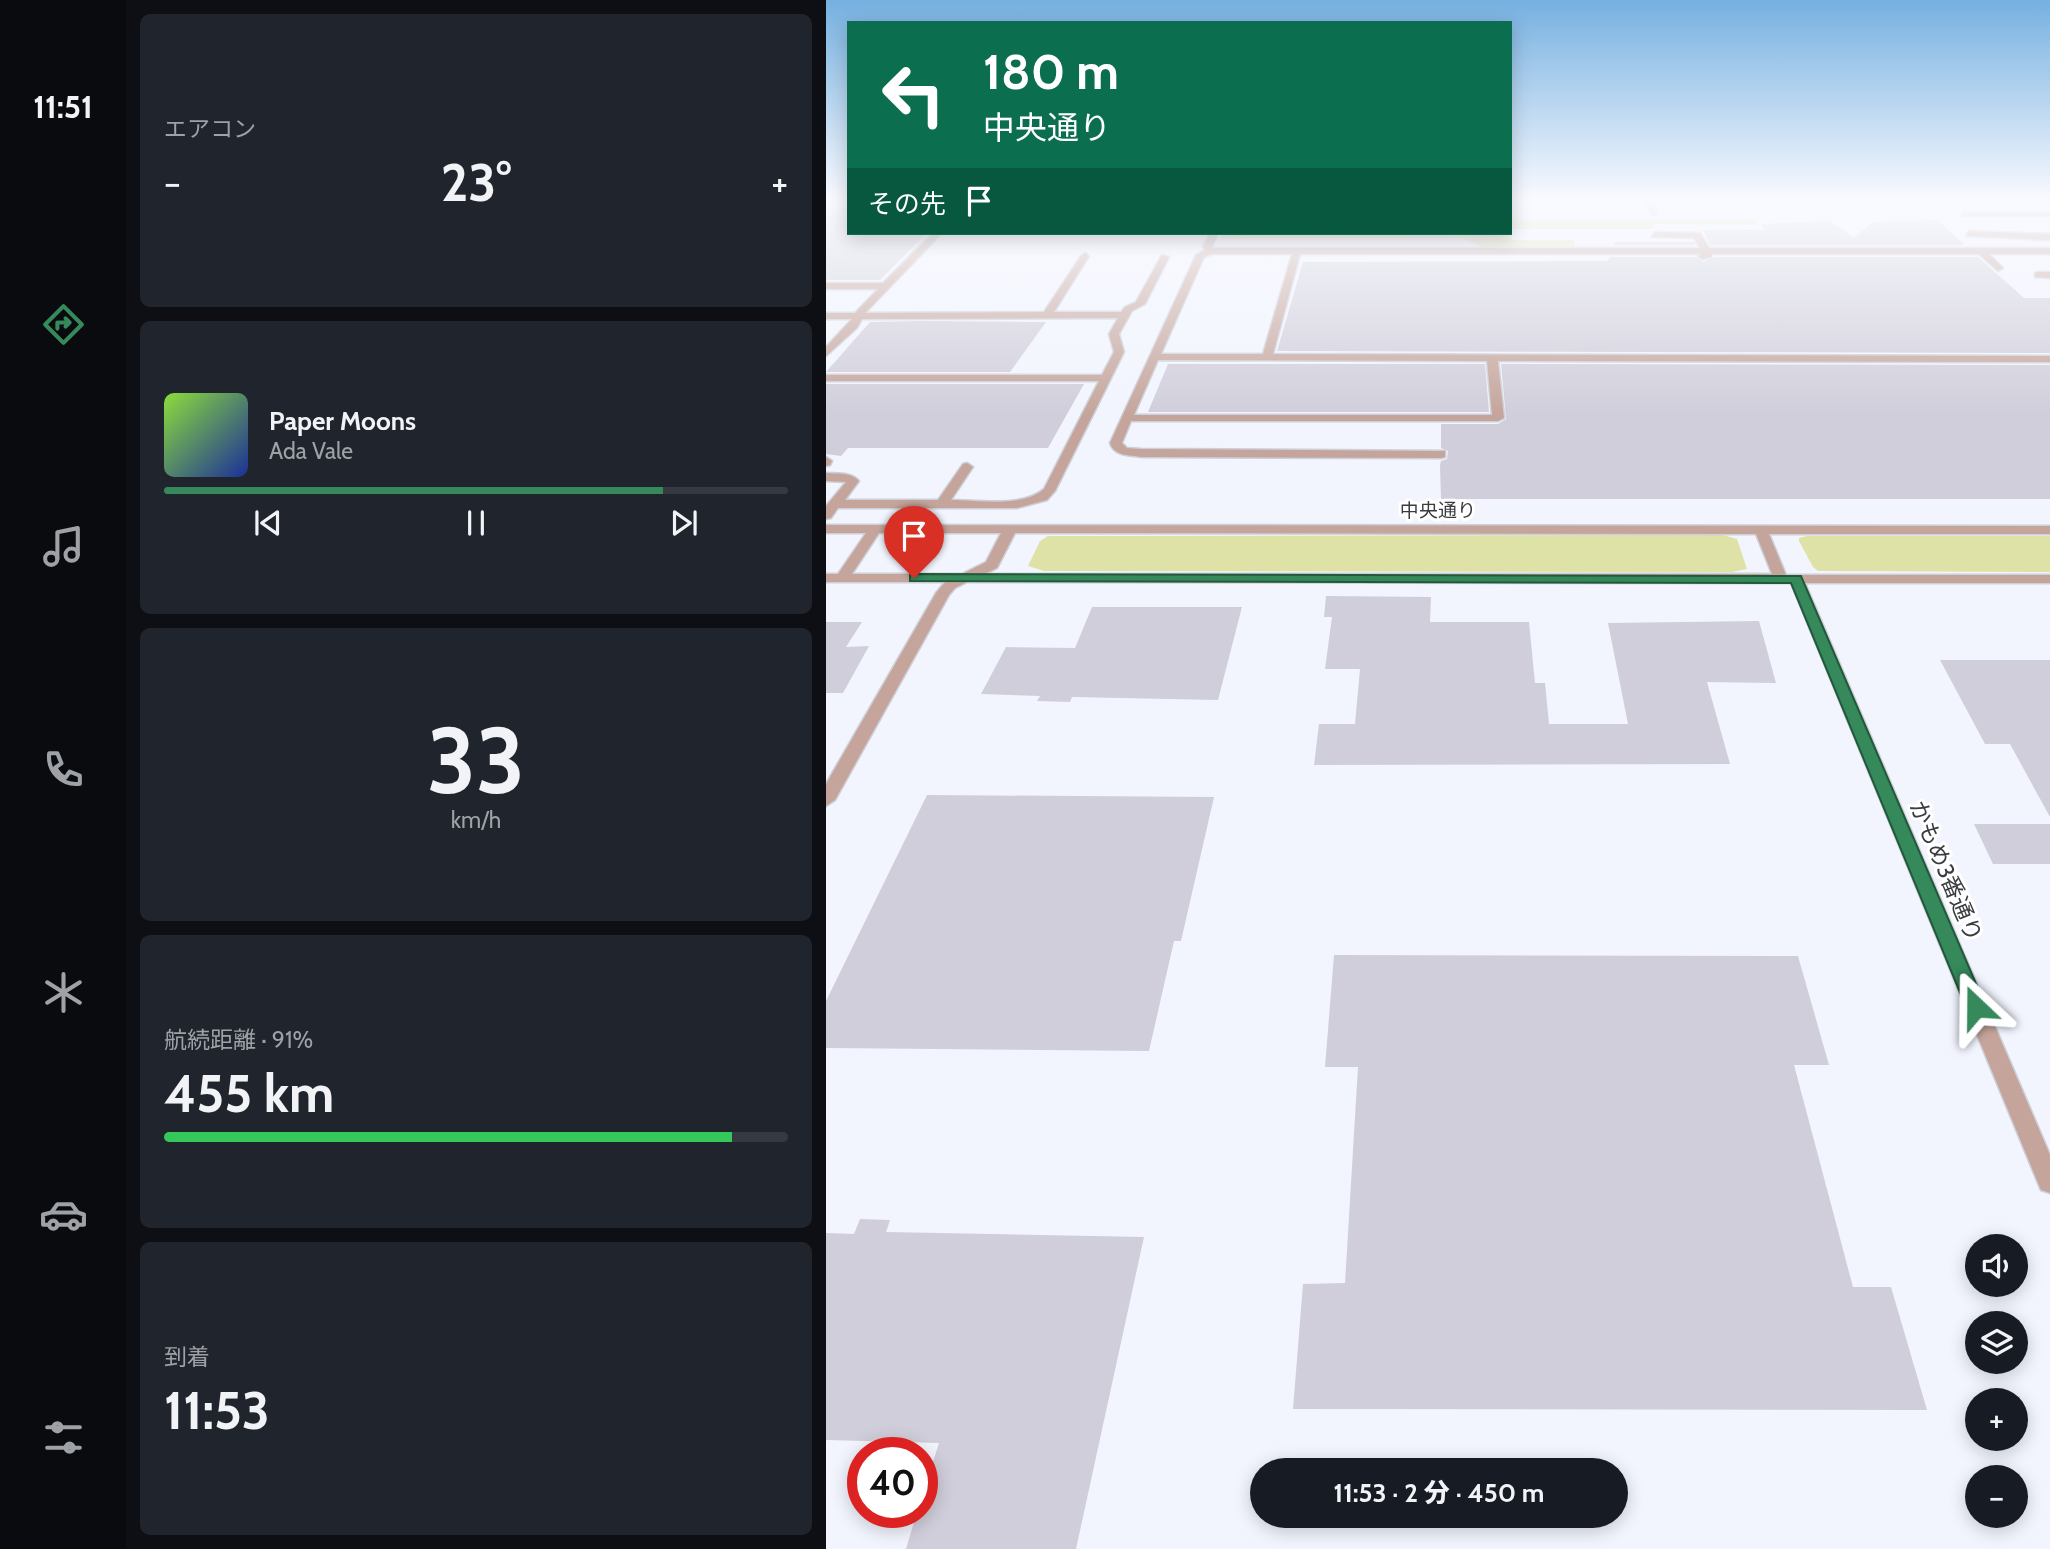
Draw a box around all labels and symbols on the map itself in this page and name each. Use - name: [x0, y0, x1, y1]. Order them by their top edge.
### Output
- street label: 中央通り: [1400, 499, 1476, 522]
- pin: [884, 506, 944, 578]
- street label: かもめ3番通り: [1904, 796, 1988, 946]
- position arrow: [1939, 970, 2013, 1044]
- speed limit sign: 40: [847, 1437, 938, 1528]

